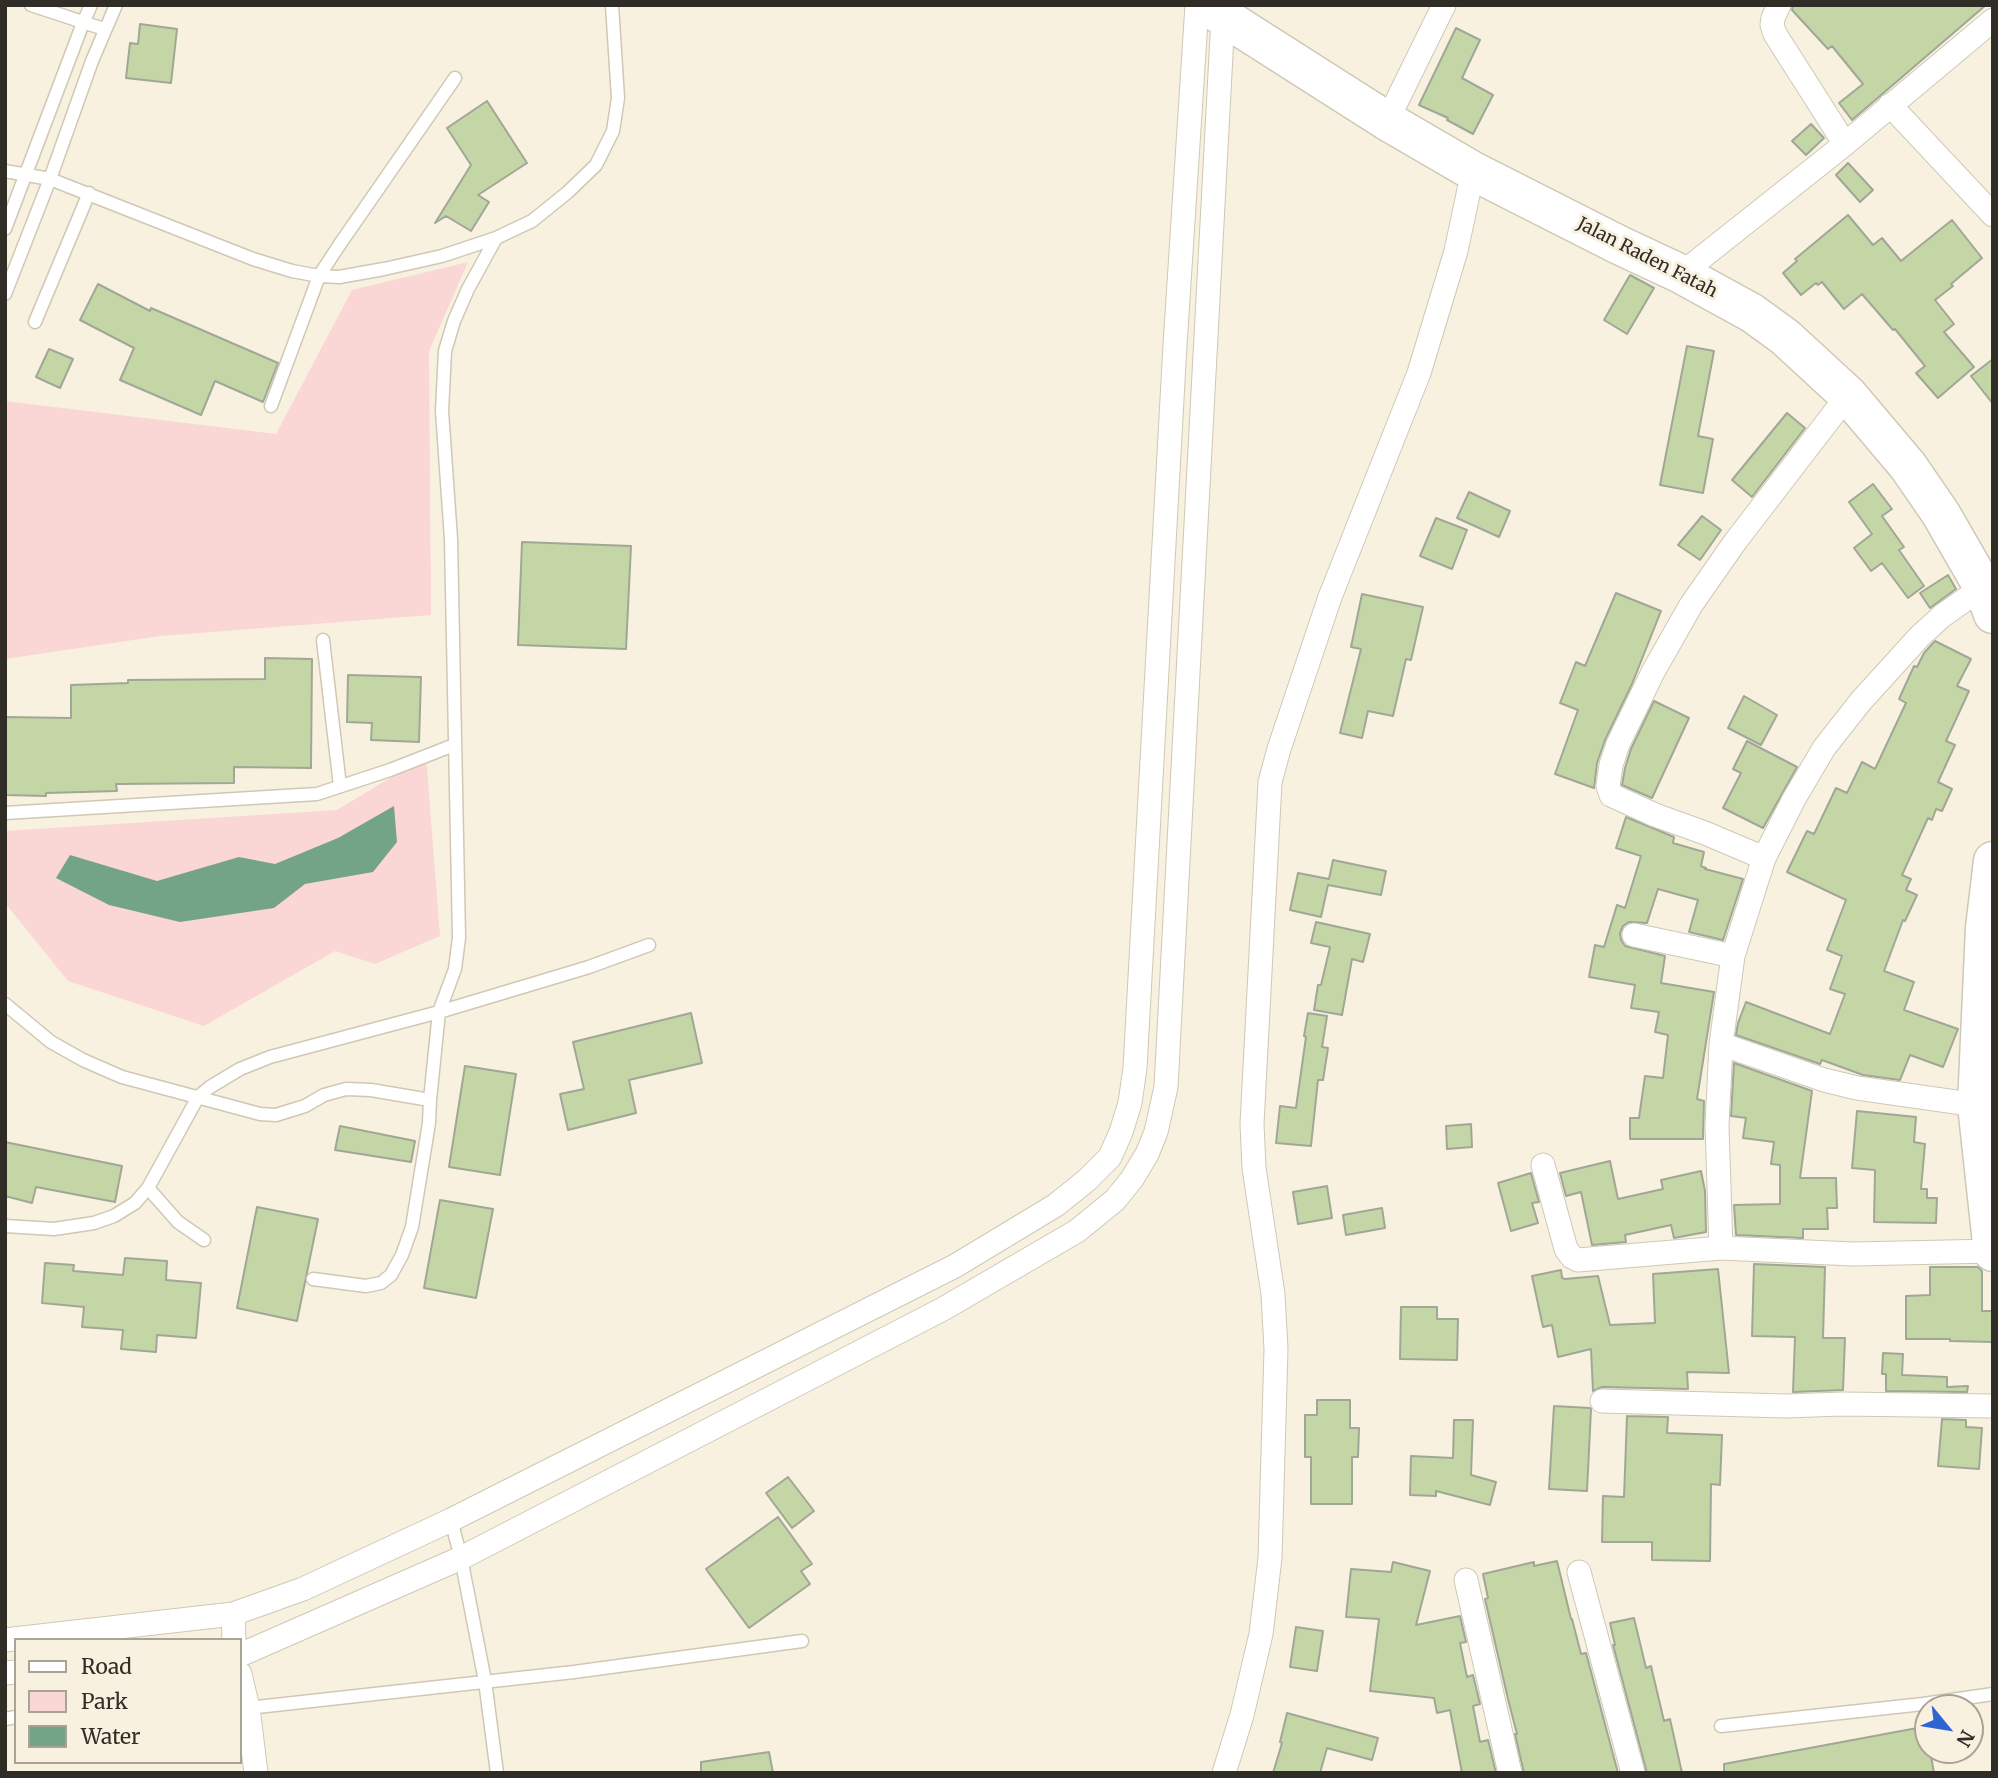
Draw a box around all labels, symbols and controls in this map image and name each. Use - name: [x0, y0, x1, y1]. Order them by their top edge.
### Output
- street label: Jalan Raden Fatah: [1573, 213, 1721, 303]
- legend: [14, 1638, 242, 1764]
- text: Road: [81, 1653, 132, 1680]
- text: Park: [81, 1688, 128, 1715]
- north arrow: [1914, 1694, 1984, 1764]
- text: Water: [81, 1723, 140, 1750]
- text: N: [1951, 1726, 1980, 1751]

